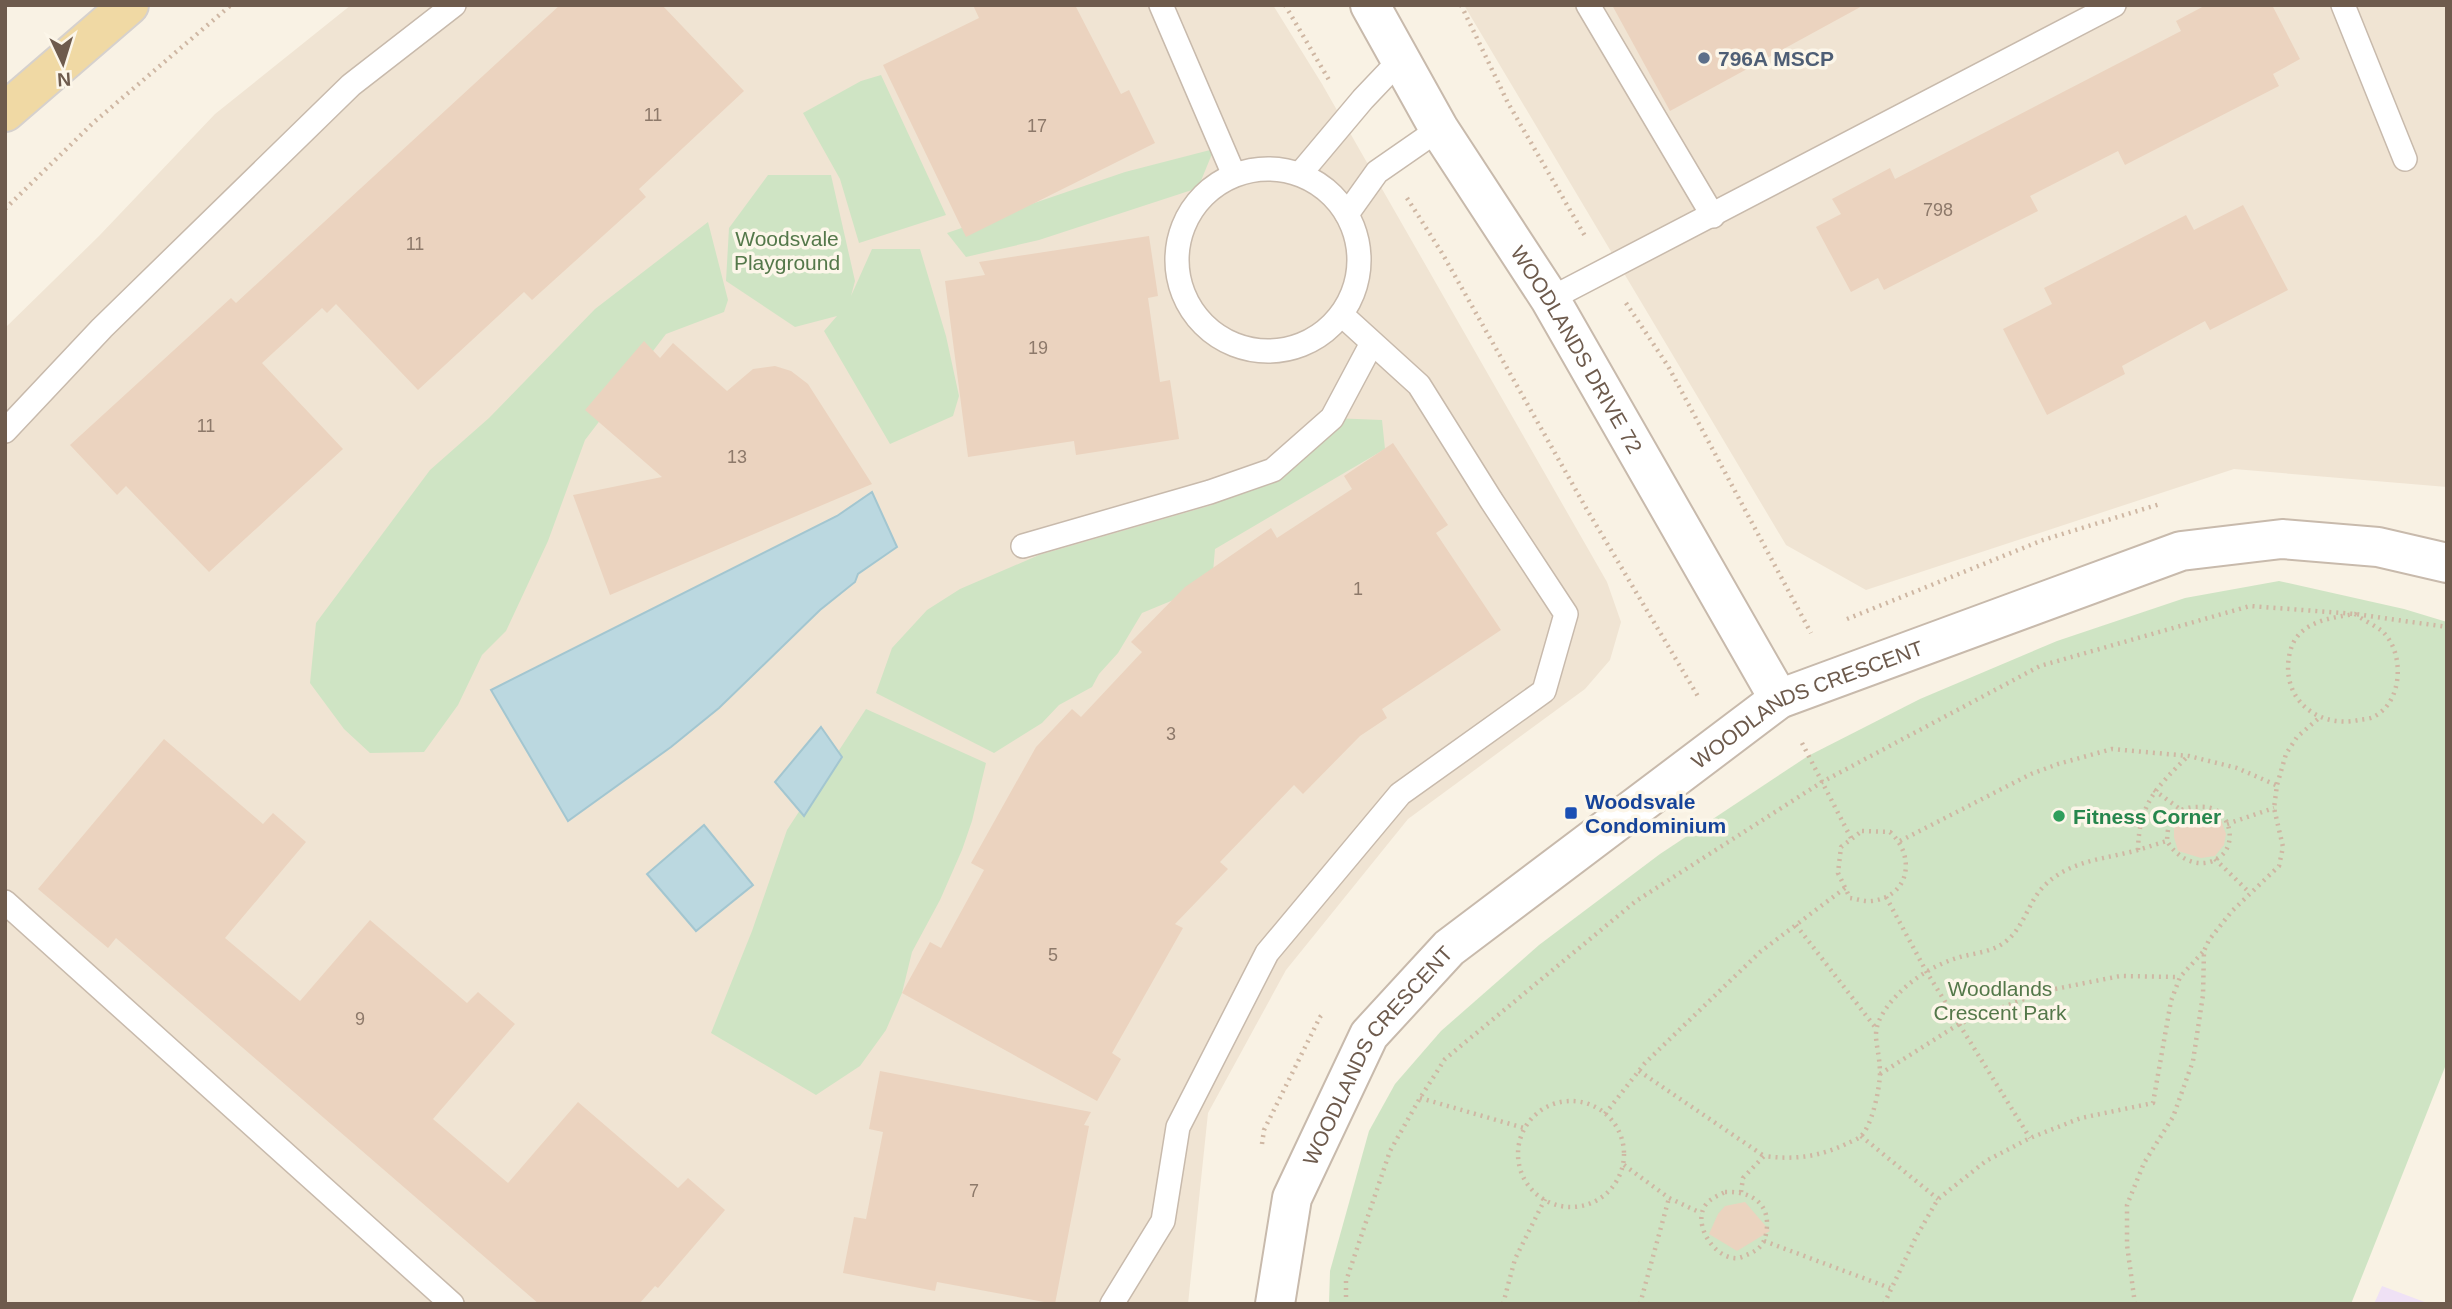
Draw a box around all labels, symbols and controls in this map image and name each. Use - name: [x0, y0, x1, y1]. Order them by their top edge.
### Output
- north arrow: [28, 28, 98, 98]
- place label: 796A MSCP: [1718, 47, 1834, 70]
- marker: 796A MSCP: [1696, 50, 1712, 66]
- text: N: [57, 69, 72, 90]
- house number: 11: [644, 105, 662, 125]
- house number: 17: [1027, 116, 1047, 136]
- house number: 798: [1923, 200, 1953, 220]
- park label: Woodsvale Playground: [734, 227, 840, 274]
- house number: 11: [406, 234, 424, 254]
- street label: WOODLANDS DRIVE 72: [1507, 241, 1647, 457]
- house number: 19: [1028, 338, 1048, 358]
- house number: 11: [197, 416, 215, 436]
- house number: 13: [727, 447, 747, 467]
- house number: 1: [1353, 579, 1363, 599]
- street label: WOODLANDS CRESCENT: [1687, 636, 1926, 773]
- house number: 3: [1166, 724, 1176, 744]
- place label: Woodsvale Condominium: [1585, 790, 1726, 837]
- marker: Woodsvale Condominium: [1563, 805, 1579, 821]
- place label: Fitness Corner: [2073, 805, 2221, 828]
- marker: Fitness Corner: [2051, 808, 2067, 824]
- street label: WOODLANDS CRESCENT: [1298, 941, 1457, 1168]
- house number: 5: [1048, 945, 1058, 965]
- park label: Woodlands Crescent Park: [1933, 977, 2067, 1024]
- house number: 9: [355, 1009, 365, 1029]
- house number: 7: [969, 1181, 979, 1201]

